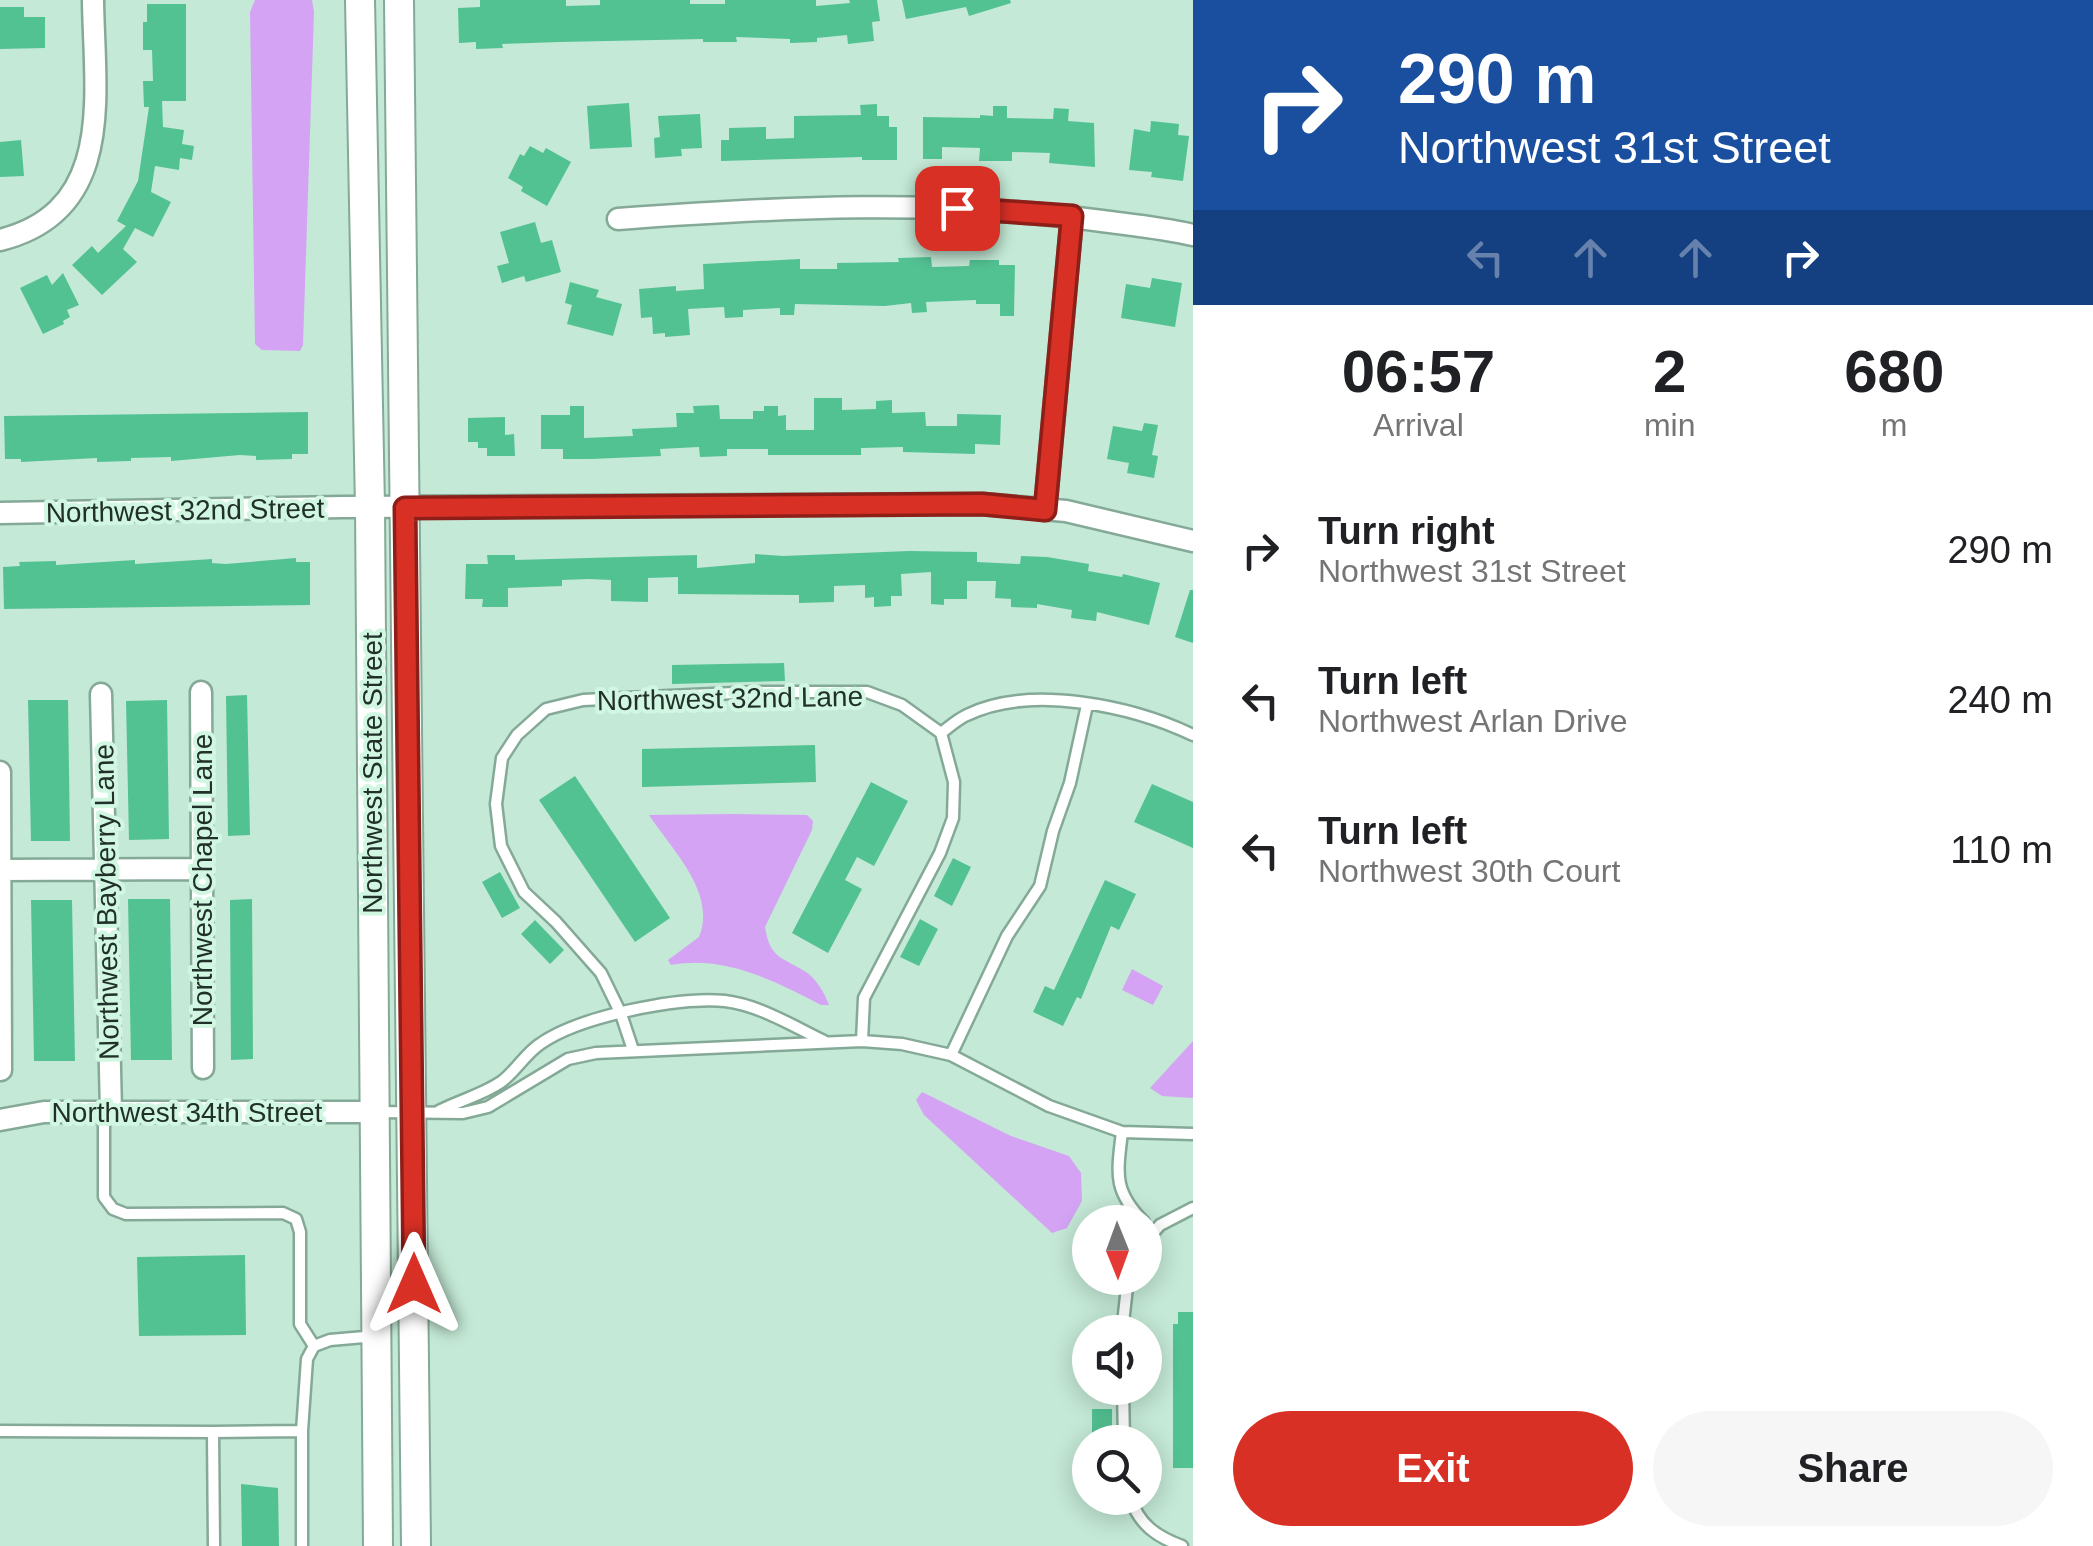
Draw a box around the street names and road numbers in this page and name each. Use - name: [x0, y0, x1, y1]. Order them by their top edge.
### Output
- street label: Northwest 32nd Street: [45, 493, 325, 528]
- street label: Northwest State Street: [357, 632, 388, 914]
- street label: Northwest 32nd Lane: [597, 681, 863, 716]
- street label: Northwest Chapel Lane: [187, 734, 218, 1026]
- street label: Northwest Bayberry Lane: [88, 744, 125, 1060]
- street label: Northwest 34th Street: [52, 1097, 323, 1128]

